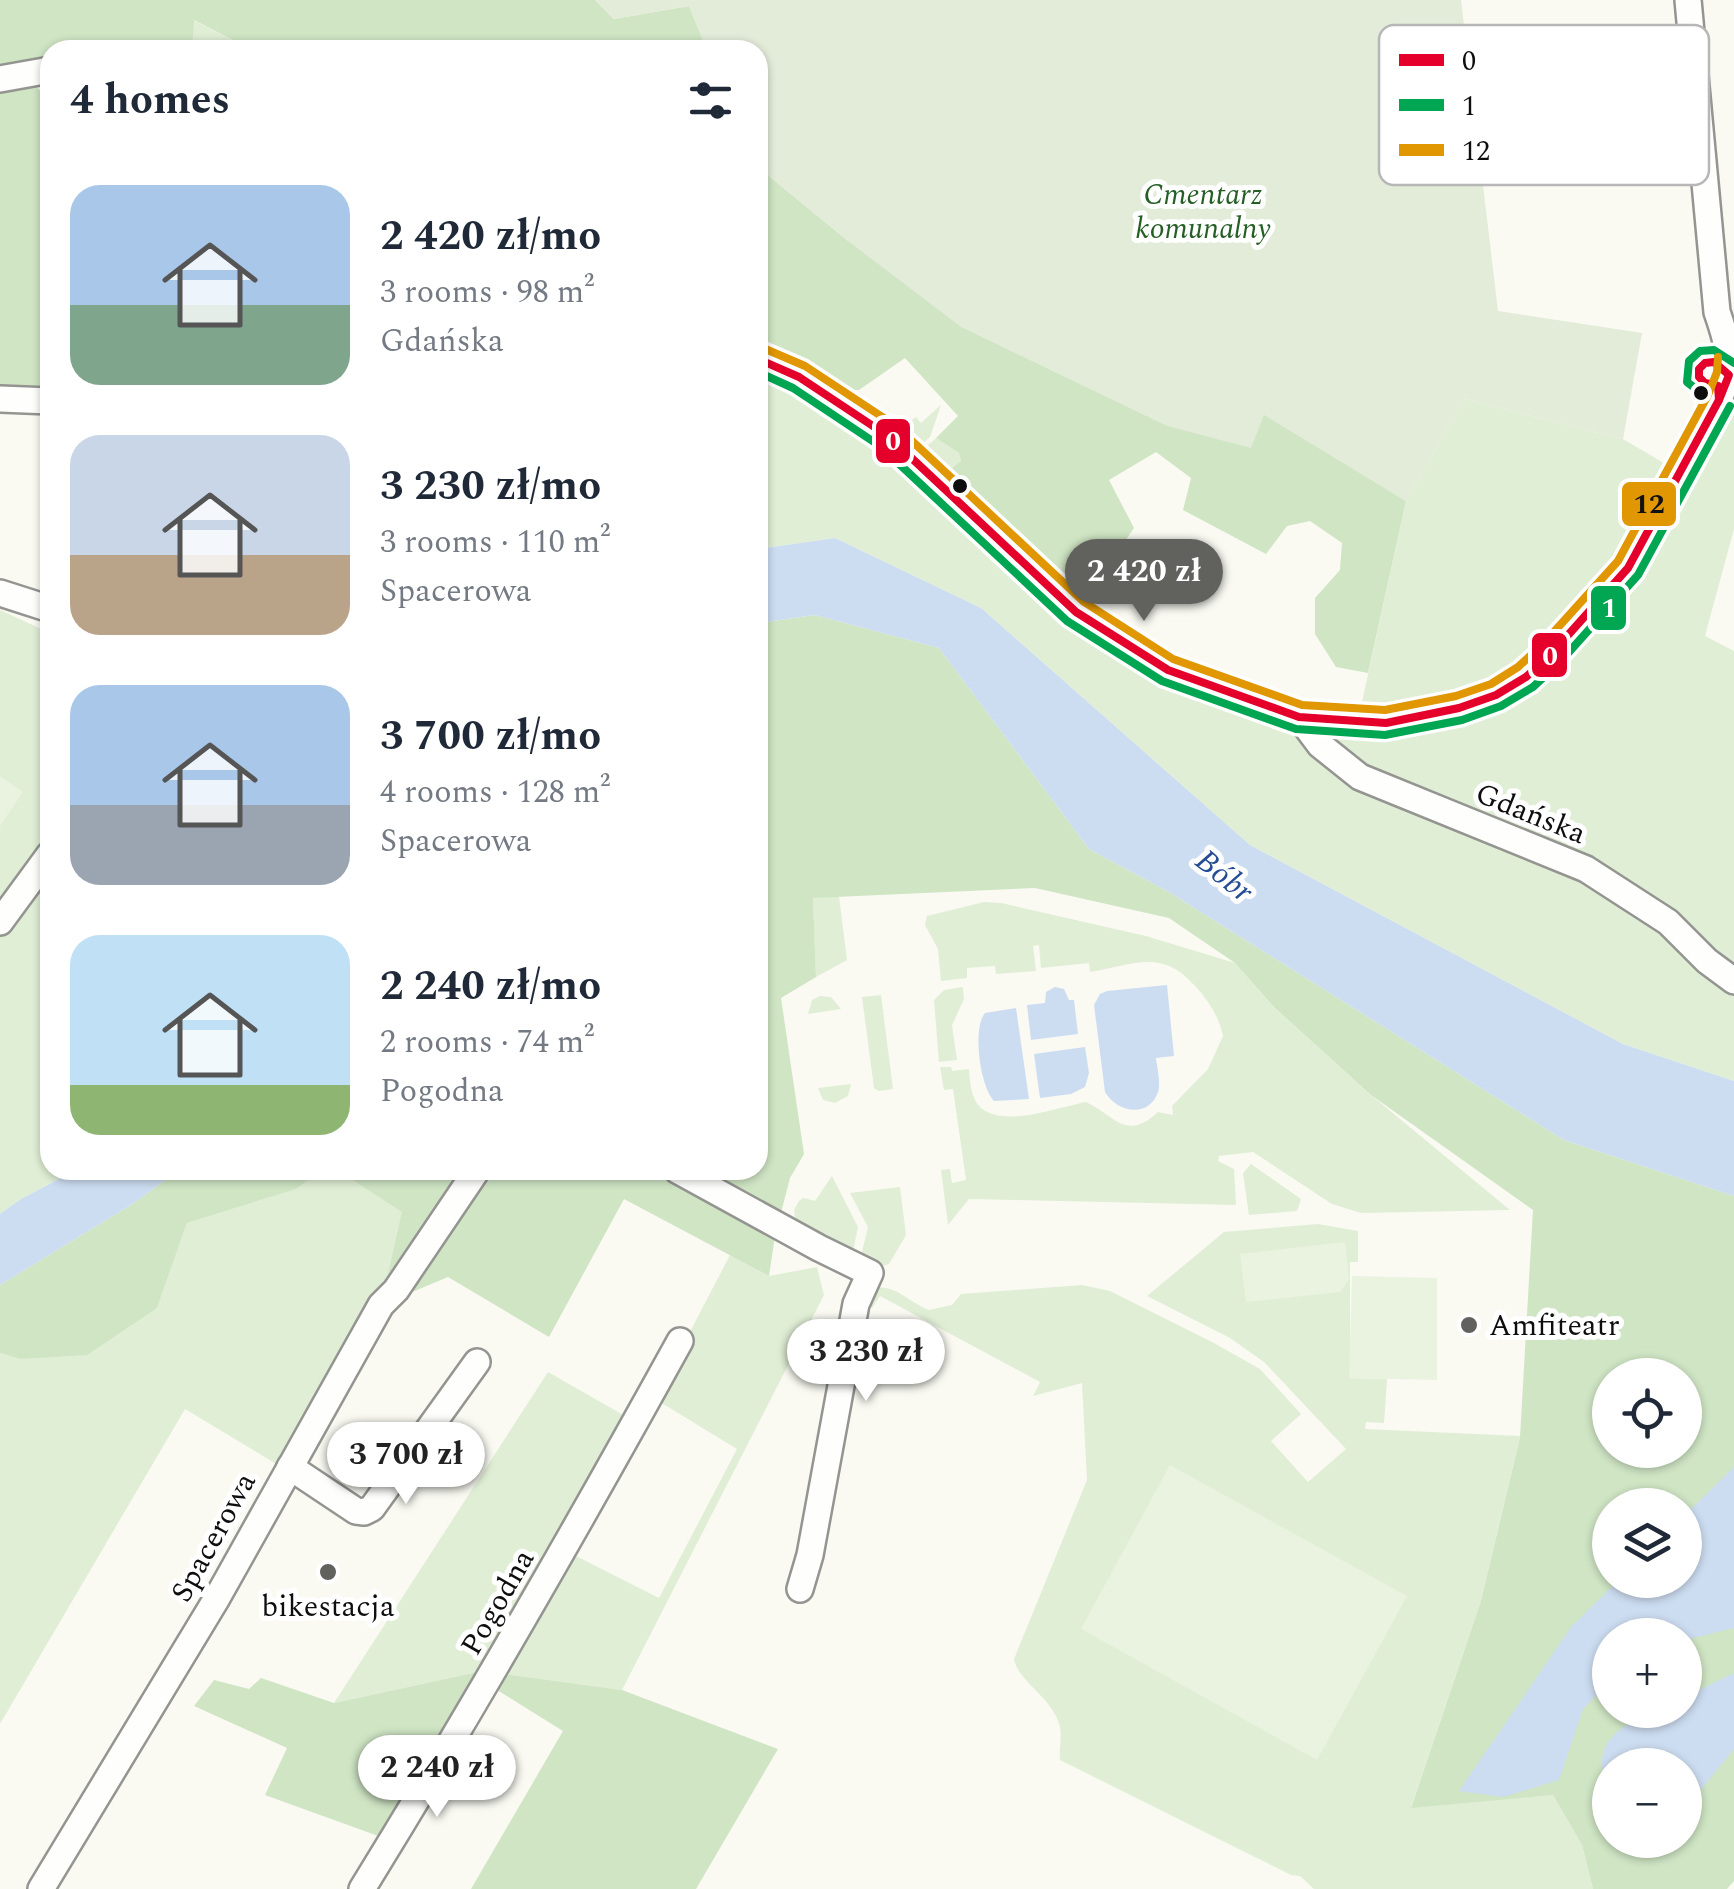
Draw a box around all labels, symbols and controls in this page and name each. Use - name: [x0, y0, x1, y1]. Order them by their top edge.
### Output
- legend: [1379, 25, 1709, 185]
- text: 0: [1462, 40, 1476, 83]
- text: 4 homes: [70, 69, 230, 132]
- icon: filters: [683, 73, 738, 128]
- text: 1: [1462, 85, 1476, 128]
- text: 12: [1462, 130, 1490, 173]
- park label: Cmentarz komunalny: [1135, 172, 1271, 252]
- text: 2 420 zł/mo: [380, 205, 601, 268]
- icon: home: [150, 225, 270, 345]
- text: 3 rooms · 98 m²: [380, 268, 594, 317]
- text: Gdańska: [380, 317, 504, 366]
- unlabelled marker: [1691, 383, 1711, 403]
- line badge: 0: [874, 417, 912, 465]
- text: 0: [885, 420, 901, 463]
- text: 3 230 zł/mo: [380, 455, 601, 518]
- icon: home: [150, 475, 270, 595]
- unlabelled marker: [950, 476, 970, 496]
- line badge: 12: [1620, 480, 1678, 528]
- text: 12: [1633, 483, 1665, 526]
- text: 3 rooms · 110 m²: [380, 518, 610, 567]
- pin: 2 420 zł: [1041, 539, 1247, 624]
- text: 2 420 zł: [1087, 547, 1201, 596]
- text: Spacerowa: [380, 567, 532, 616]
- line badge: 1: [1589, 584, 1628, 632]
- text: 1: [1601, 587, 1617, 630]
- line badge: 0: [1530, 631, 1569, 679]
- text: 0: [1542, 635, 1558, 678]
- text: 3 700 zł/mo: [380, 705, 601, 768]
- icon: home: [150, 725, 270, 845]
- text: 4 rooms · 128 m²: [380, 768, 610, 817]
- street label: Gdańska: [1468, 771, 1593, 857]
- text: Spacerowa: [380, 817, 532, 866]
- water label: Bóbr: [1184, 837, 1265, 916]
- text: 2 240 zł/mo: [380, 955, 601, 1018]
- icon: home: [150, 975, 270, 1095]
- text: 2 rooms · 74 m²: [380, 1018, 594, 1067]
- text: Pogodna: [380, 1067, 504, 1116]
- place label: Amfiteatr: [1489, 1303, 1620, 1349]
- marker: Amfiteatr: [1458, 1314, 1480, 1336]
- pin: 3 230 zł: [763, 1319, 969, 1404]
- text: 3 230 zł: [809, 1327, 923, 1376]
- map controls: [1592, 1358, 1702, 1858]
- button: locate: [1592, 1358, 1702, 1468]
- pin: 3 700 zł: [303, 1422, 509, 1507]
- text: 3 700 zł: [349, 1430, 463, 1479]
- street label: Spacerowa: [159, 1464, 269, 1611]
- button: layers: [1592, 1488, 1702, 1598]
- street label: Pogodna: [449, 1541, 547, 1664]
- marker: bikestacja: [317, 1561, 339, 1583]
- place label: bikestacja: [261, 1584, 395, 1630]
- button: +: [1592, 1618, 1702, 1728]
- pin: 2 240 zł: [334, 1735, 540, 1820]
- text: 2 240 zł: [380, 1743, 494, 1792]
- button: −: [1592, 1748, 1702, 1858]

